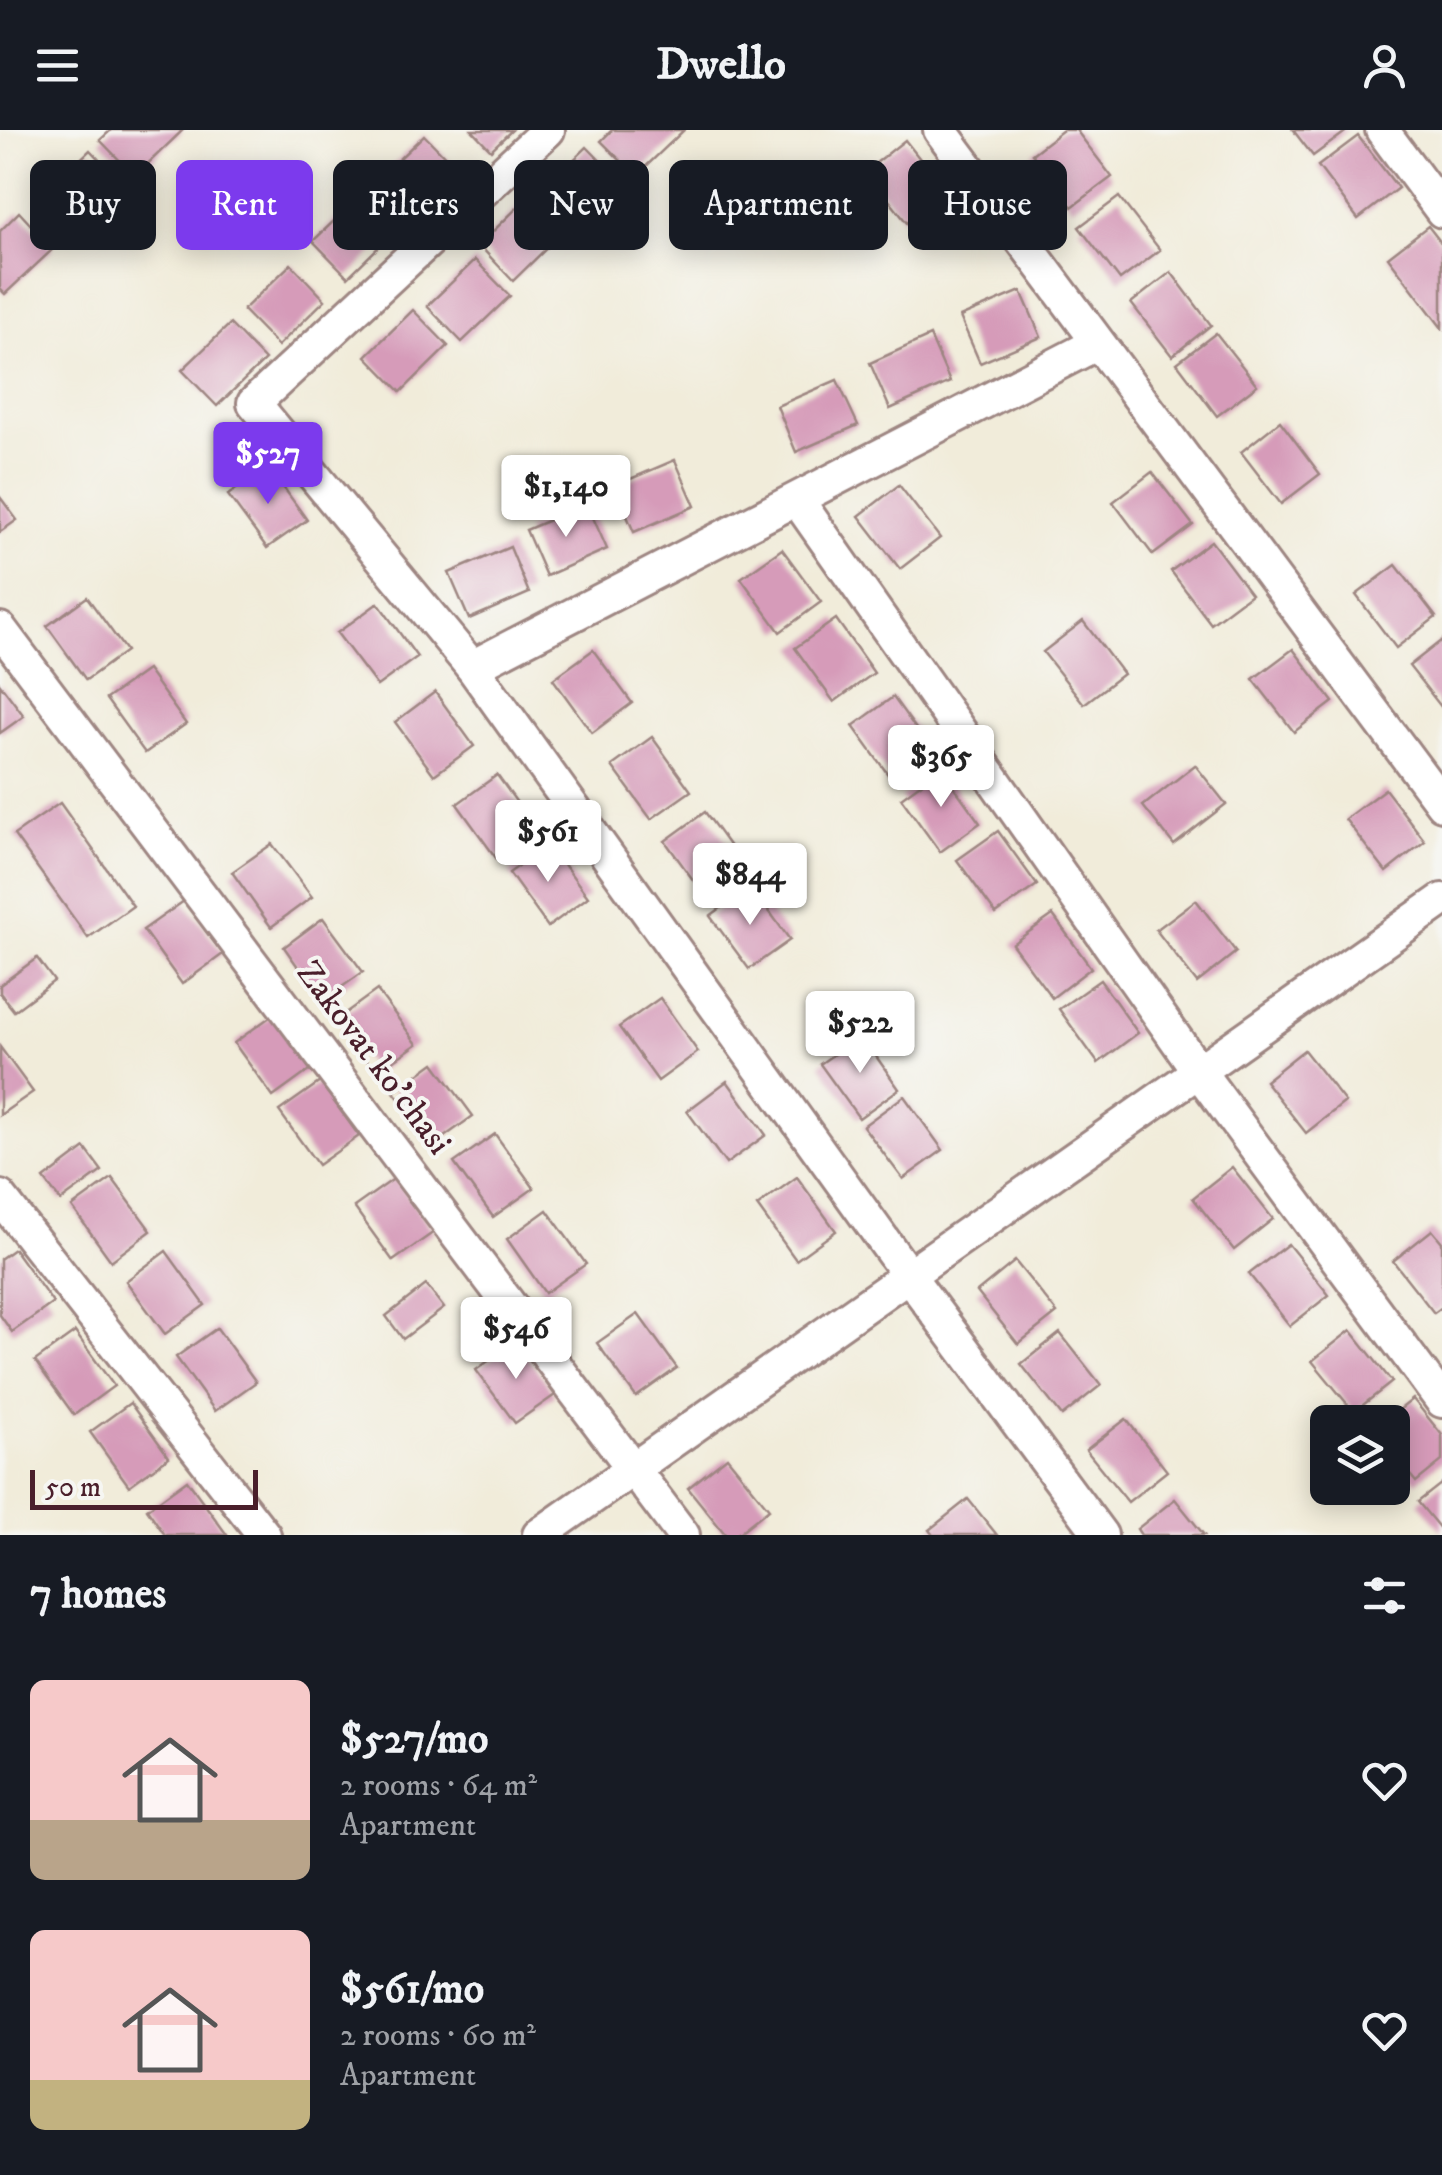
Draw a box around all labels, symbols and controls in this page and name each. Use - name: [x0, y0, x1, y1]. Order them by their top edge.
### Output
- text: Dwello: [656, 37, 786, 93]
- icon: menu: [30, 38, 85, 93]
- icon: person: [1357, 38, 1412, 93]
- chip: Buy: [30, 160, 156, 250]
- chip: Rent: [176, 160, 313, 250]
- chip: Filters: [333, 160, 494, 250]
- chip: New: [514, 160, 649, 250]
- chip: Apartment: [669, 160, 888, 250]
- chip: House: [908, 160, 1067, 250]
- pin: $527: [209, 422, 327, 507]
- text: $527: [235, 434, 301, 474]
- pin: $1,140: [485, 455, 647, 540]
- text: $1,140: [523, 467, 609, 507]
- pin: $365: [882, 725, 1000, 810]
- text: $365: [910, 737, 972, 777]
- pin: $561: [489, 800, 607, 885]
- text: $561: [517, 812, 579, 852]
- pin: $844: [691, 843, 809, 928]
- text: $844: [715, 855, 785, 895]
- street label: Zakovat ko'chasi: [286, 952, 461, 1164]
- pin: $522: [801, 991, 919, 1076]
- text: $522: [828, 1003, 892, 1043]
- pin: $546: [457, 1297, 575, 1382]
- text: $546: [483, 1309, 549, 1349]
- map controls: [1310, 1405, 1410, 1505]
- button: layers: [1310, 1405, 1410, 1505]
- scale bar: [30, 1465, 258, 1510]
- text: 50 m: [45, 1470, 101, 1505]
- icon: filters: [1357, 1568, 1412, 1623]
- text: 7 homes: [30, 1569, 166, 1621]
- text: $527/mo: [340, 1714, 488, 1766]
- icon: home: [110, 1720, 230, 1840]
- icon: heart: [1357, 1753, 1412, 1808]
- text: 2 rooms · 64 m²: [340, 1766, 537, 1806]
- text: Apartment: [340, 1806, 476, 1846]
- text: $561/mo: [340, 1964, 484, 2016]
- icon: home: [110, 1970, 230, 2090]
- icon: heart: [1357, 2003, 1412, 2058]
- text: 2 rooms · 60 m²: [340, 2016, 536, 2056]
- text: Apartment: [340, 2056, 476, 2096]

